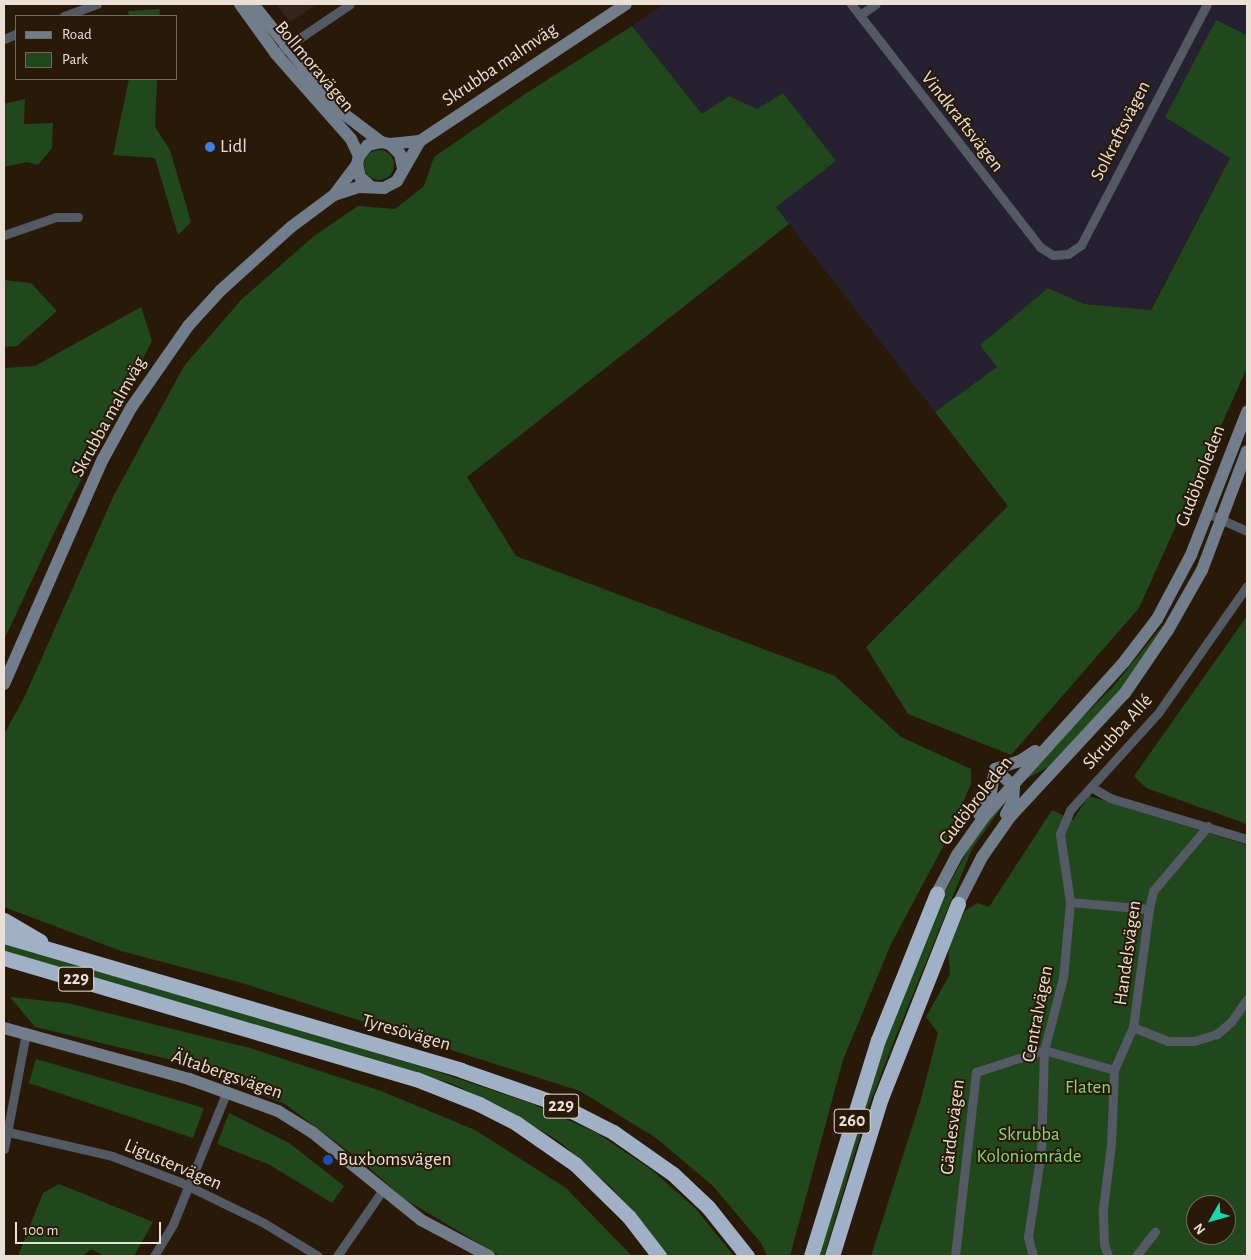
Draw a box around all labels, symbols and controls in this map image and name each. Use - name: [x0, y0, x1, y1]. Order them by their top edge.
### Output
- legend: [15, 15, 178, 80]
- street label: Bollmoravägen: [269, 17, 359, 117]
- street label: Skrubba malmväg: [438, 18, 562, 112]
- text: Road: [62, 27, 92, 42]
- text: Park: [62, 52, 88, 67]
- street label: Vindkraftsvägen: [916, 67, 1008, 177]
- street label: Solkraftsvägen: [1086, 77, 1156, 185]
- place label: Lidl: [220, 136, 247, 158]
- marker: Lidl: [204, 141, 216, 153]
- street label: Skrubba malmväg: [67, 353, 151, 481]
- street label: Gudöbroleden: [1171, 422, 1231, 530]
- street label: Skrubba Allé: [1078, 690, 1158, 774]
- street label: Gudöbroleden: [934, 752, 1018, 850]
- street label: Handelsvägen: [1109, 899, 1147, 1007]
- road number: 229: [57, 964, 95, 994]
- street label: Centralvägen: [1017, 964, 1059, 1064]
- street label: Tyresövägen: [359, 1009, 453, 1057]
- street label: Ältabergsvägen: [169, 1045, 285, 1105]
- park label: Flaten: [1065, 1077, 1111, 1099]
- street label: Gärdesvägen: [936, 1078, 970, 1176]
- road number: 229: [542, 1090, 580, 1122]
- road number: 260: [833, 1106, 871, 1136]
- park label: Skrubba Koloniområde: [977, 1124, 1081, 1168]
- street label: Ligustervägen: [121, 1134, 225, 1196]
- place label: Buxbomsvägen: [338, 1149, 452, 1171]
- marker: Buxbomsvägen: [322, 1154, 334, 1166]
- north arrow: [1186, 1195, 1236, 1245]
- scale bar: [18, 1212, 164, 1244]
- text: N: [1191, 1220, 1208, 1237]
- text: 100 m: [23, 1223, 58, 1238]

